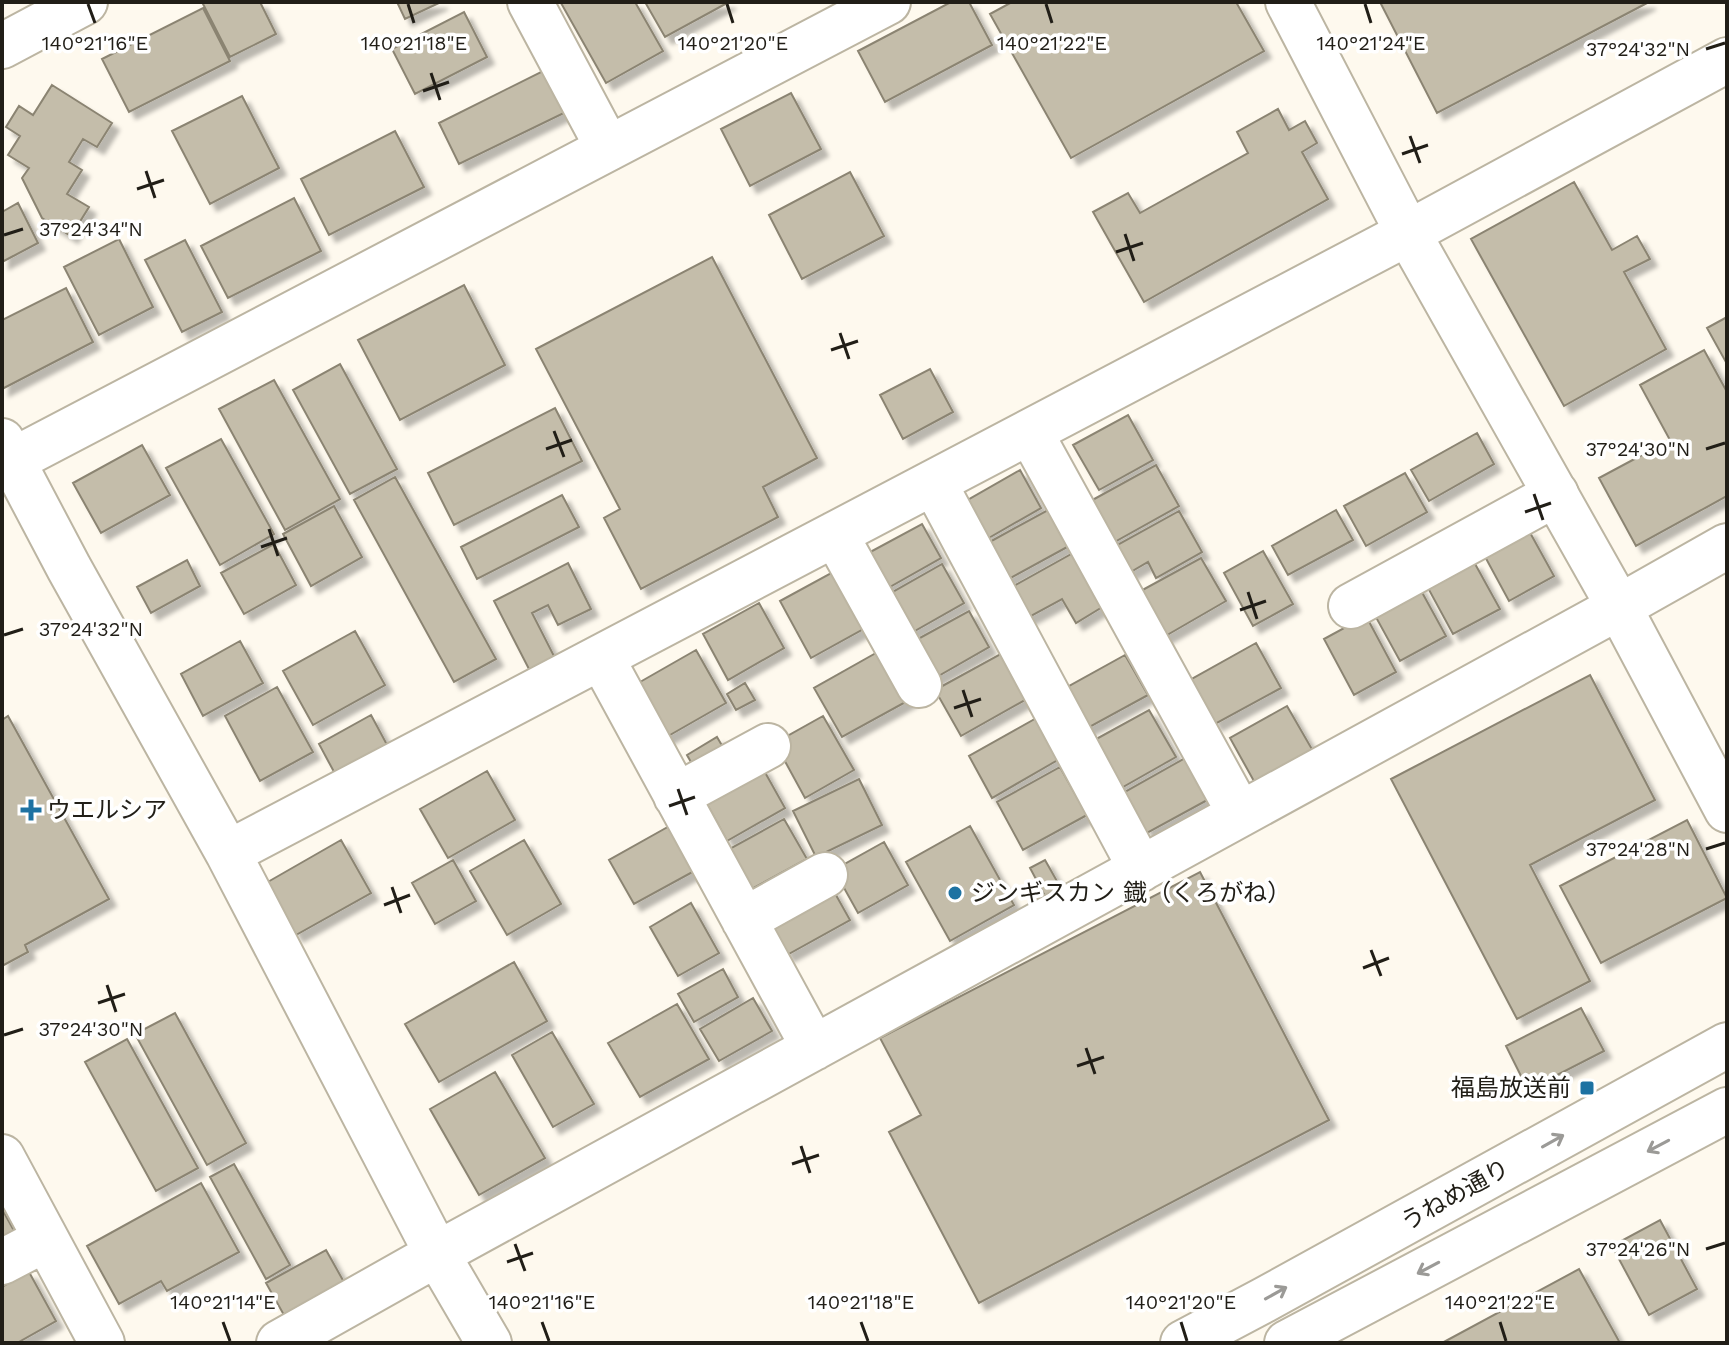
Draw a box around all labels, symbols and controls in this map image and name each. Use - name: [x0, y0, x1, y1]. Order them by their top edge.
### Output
- text: 140°21'16"E: [42, 31, 148, 55]
- text: 140°21'18"E: [361, 31, 467, 55]
- text: 140°21'20"E: [678, 31, 788, 55]
- text: 140°21'22"E: [997, 31, 1107, 55]
- text: 140°21'24"E: [1317, 31, 1425, 55]
- text: 37°24'32"N: [1586, 37, 1690, 61]
- text: 37°24'34"N: [39, 217, 143, 241]
- text: 37°24'30"N: [1585, 437, 1691, 461]
- text: 37°24'32"N: [39, 617, 143, 641]
- place label: ウエルシア: [47, 796, 167, 824]
- marker: ウエルシア: [22, 801, 40, 819]
- text: 37°24'28"N: [1586, 837, 1690, 861]
- place label: ジンギスカン 鐡（くろがね）: [971, 879, 1291, 907]
- marker: ジンギスカン 鐡（くろがね）: [946, 884, 964, 902]
- text: 37°24'30"N: [38, 1017, 144, 1041]
- place label: 福島放送前: [1451, 1074, 1571, 1102]
- marker: 福島放送前: [1578, 1079, 1596, 1097]
- one-way arrow: [1541, 1133, 1564, 1149]
- one-way arrow: [1647, 1139, 1670, 1155]
- street label: うねめ通り: [1396, 1154, 1514, 1236]
- text: 37°24'26"N: [1586, 1237, 1690, 1261]
- one-way arrow: [1417, 1261, 1441, 1276]
- one-way arrow: [1264, 1285, 1288, 1301]
- text: 140°21'14"E: [170, 1290, 276, 1314]
- text: 140°21'16"E: [489, 1290, 595, 1314]
- text: 140°21'18"E: [808, 1290, 914, 1314]
- text: 140°21'20"E: [1126, 1290, 1236, 1314]
- text: 140°21'22"E: [1445, 1290, 1555, 1314]

